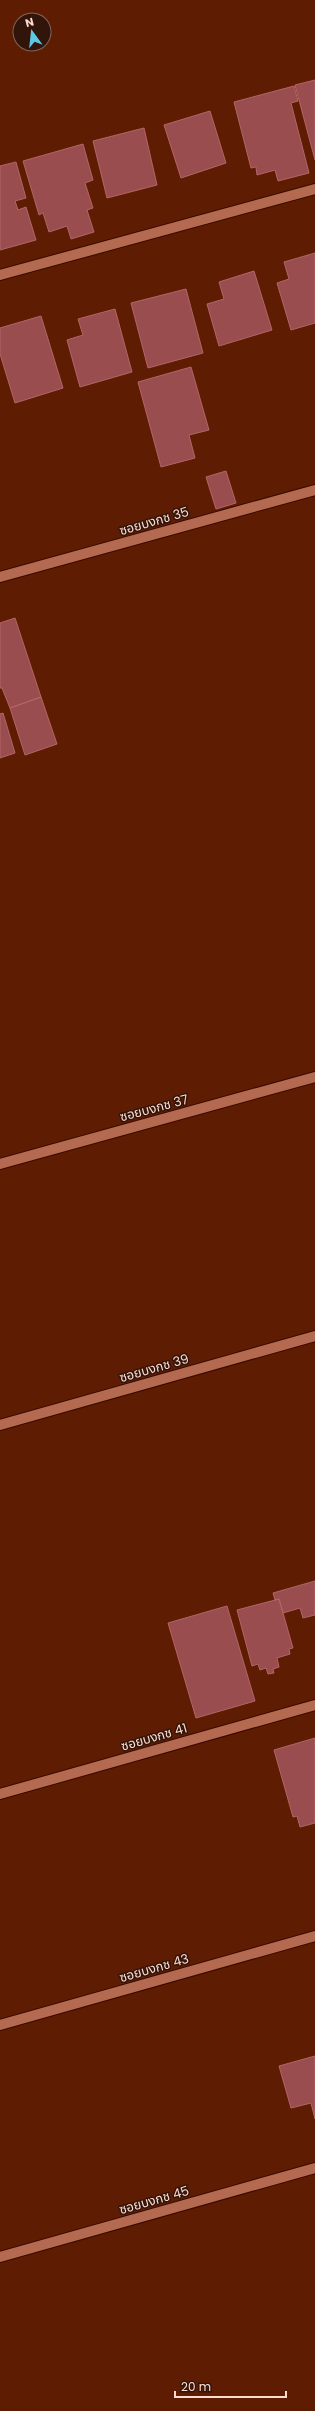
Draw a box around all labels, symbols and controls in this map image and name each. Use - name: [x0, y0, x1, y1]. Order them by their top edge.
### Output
- north arrow: [12, 12, 52, 52]
- text: N: [23, 14, 35, 31]
- street label: ซอยบงกช 35: [117, 502, 191, 540]
- street label: ซอยบงกช 37: [118, 1090, 190, 1126]
- street label: ซอยบงกช 39: [117, 1349, 191, 1387]
- street label: ซอยบงกช 41: [119, 1718, 189, 1756]
- street label: ซอยบงกช 43: [117, 1949, 191, 1987]
- street label: ซอยบงกช 45: [117, 2181, 191, 2219]
- scale bar: [175, 2373, 286, 2399]
- text: 20 m: [181, 2378, 211, 2395]

